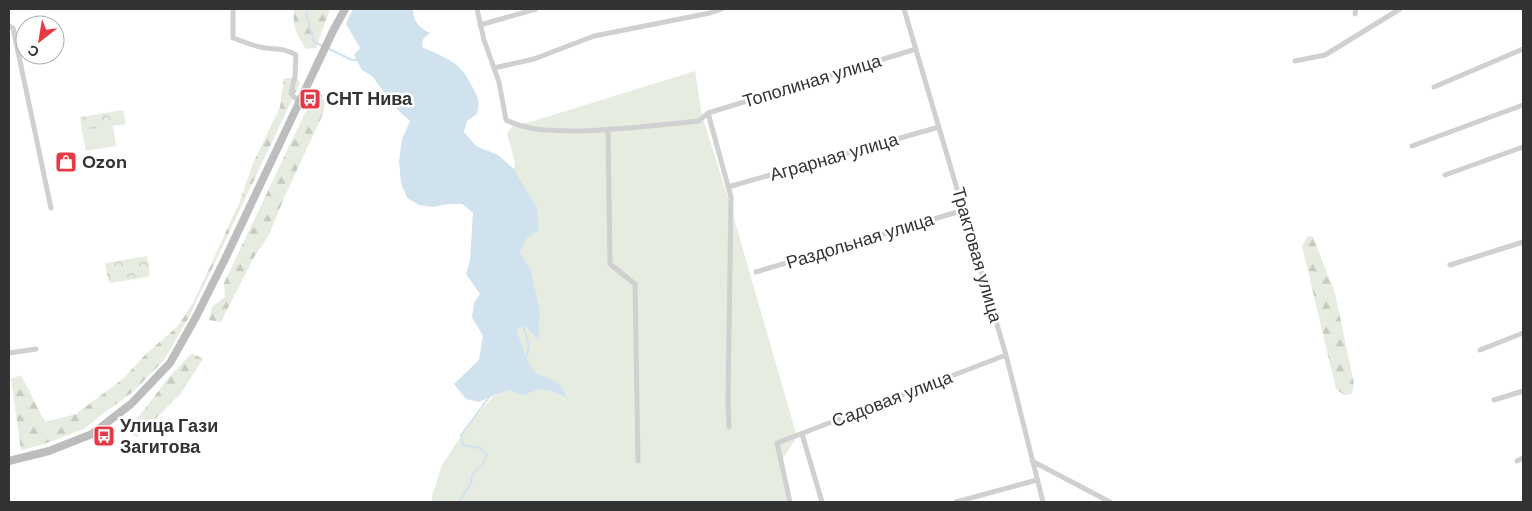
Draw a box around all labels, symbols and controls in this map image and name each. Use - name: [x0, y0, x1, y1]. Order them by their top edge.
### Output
- north arrow: [15, 15, 65, 65]
- text: С: [24, 41, 42, 61]
- street label: Тополиная улица: [740, 48, 885, 113]
- bus stop icon: СНТ Нива: [298, 87, 322, 111]
- place label: СНТ Нива: [326, 87, 413, 111]
- street label: Аграрная улица: [767, 127, 902, 187]
- shop icon: Ozon: [54, 150, 78, 174]
- place label: Ozon: [82, 150, 127, 174]
- street label: Трактовая улица: [946, 185, 1008, 326]
- street label: Раздольная улица: [783, 207, 938, 275]
- street label: Садовая улица: [828, 365, 957, 433]
- place label: Улица Гази Загитова: [120, 414, 218, 459]
- bus stop icon: Улица Гази Загитова: [92, 424, 116, 448]

